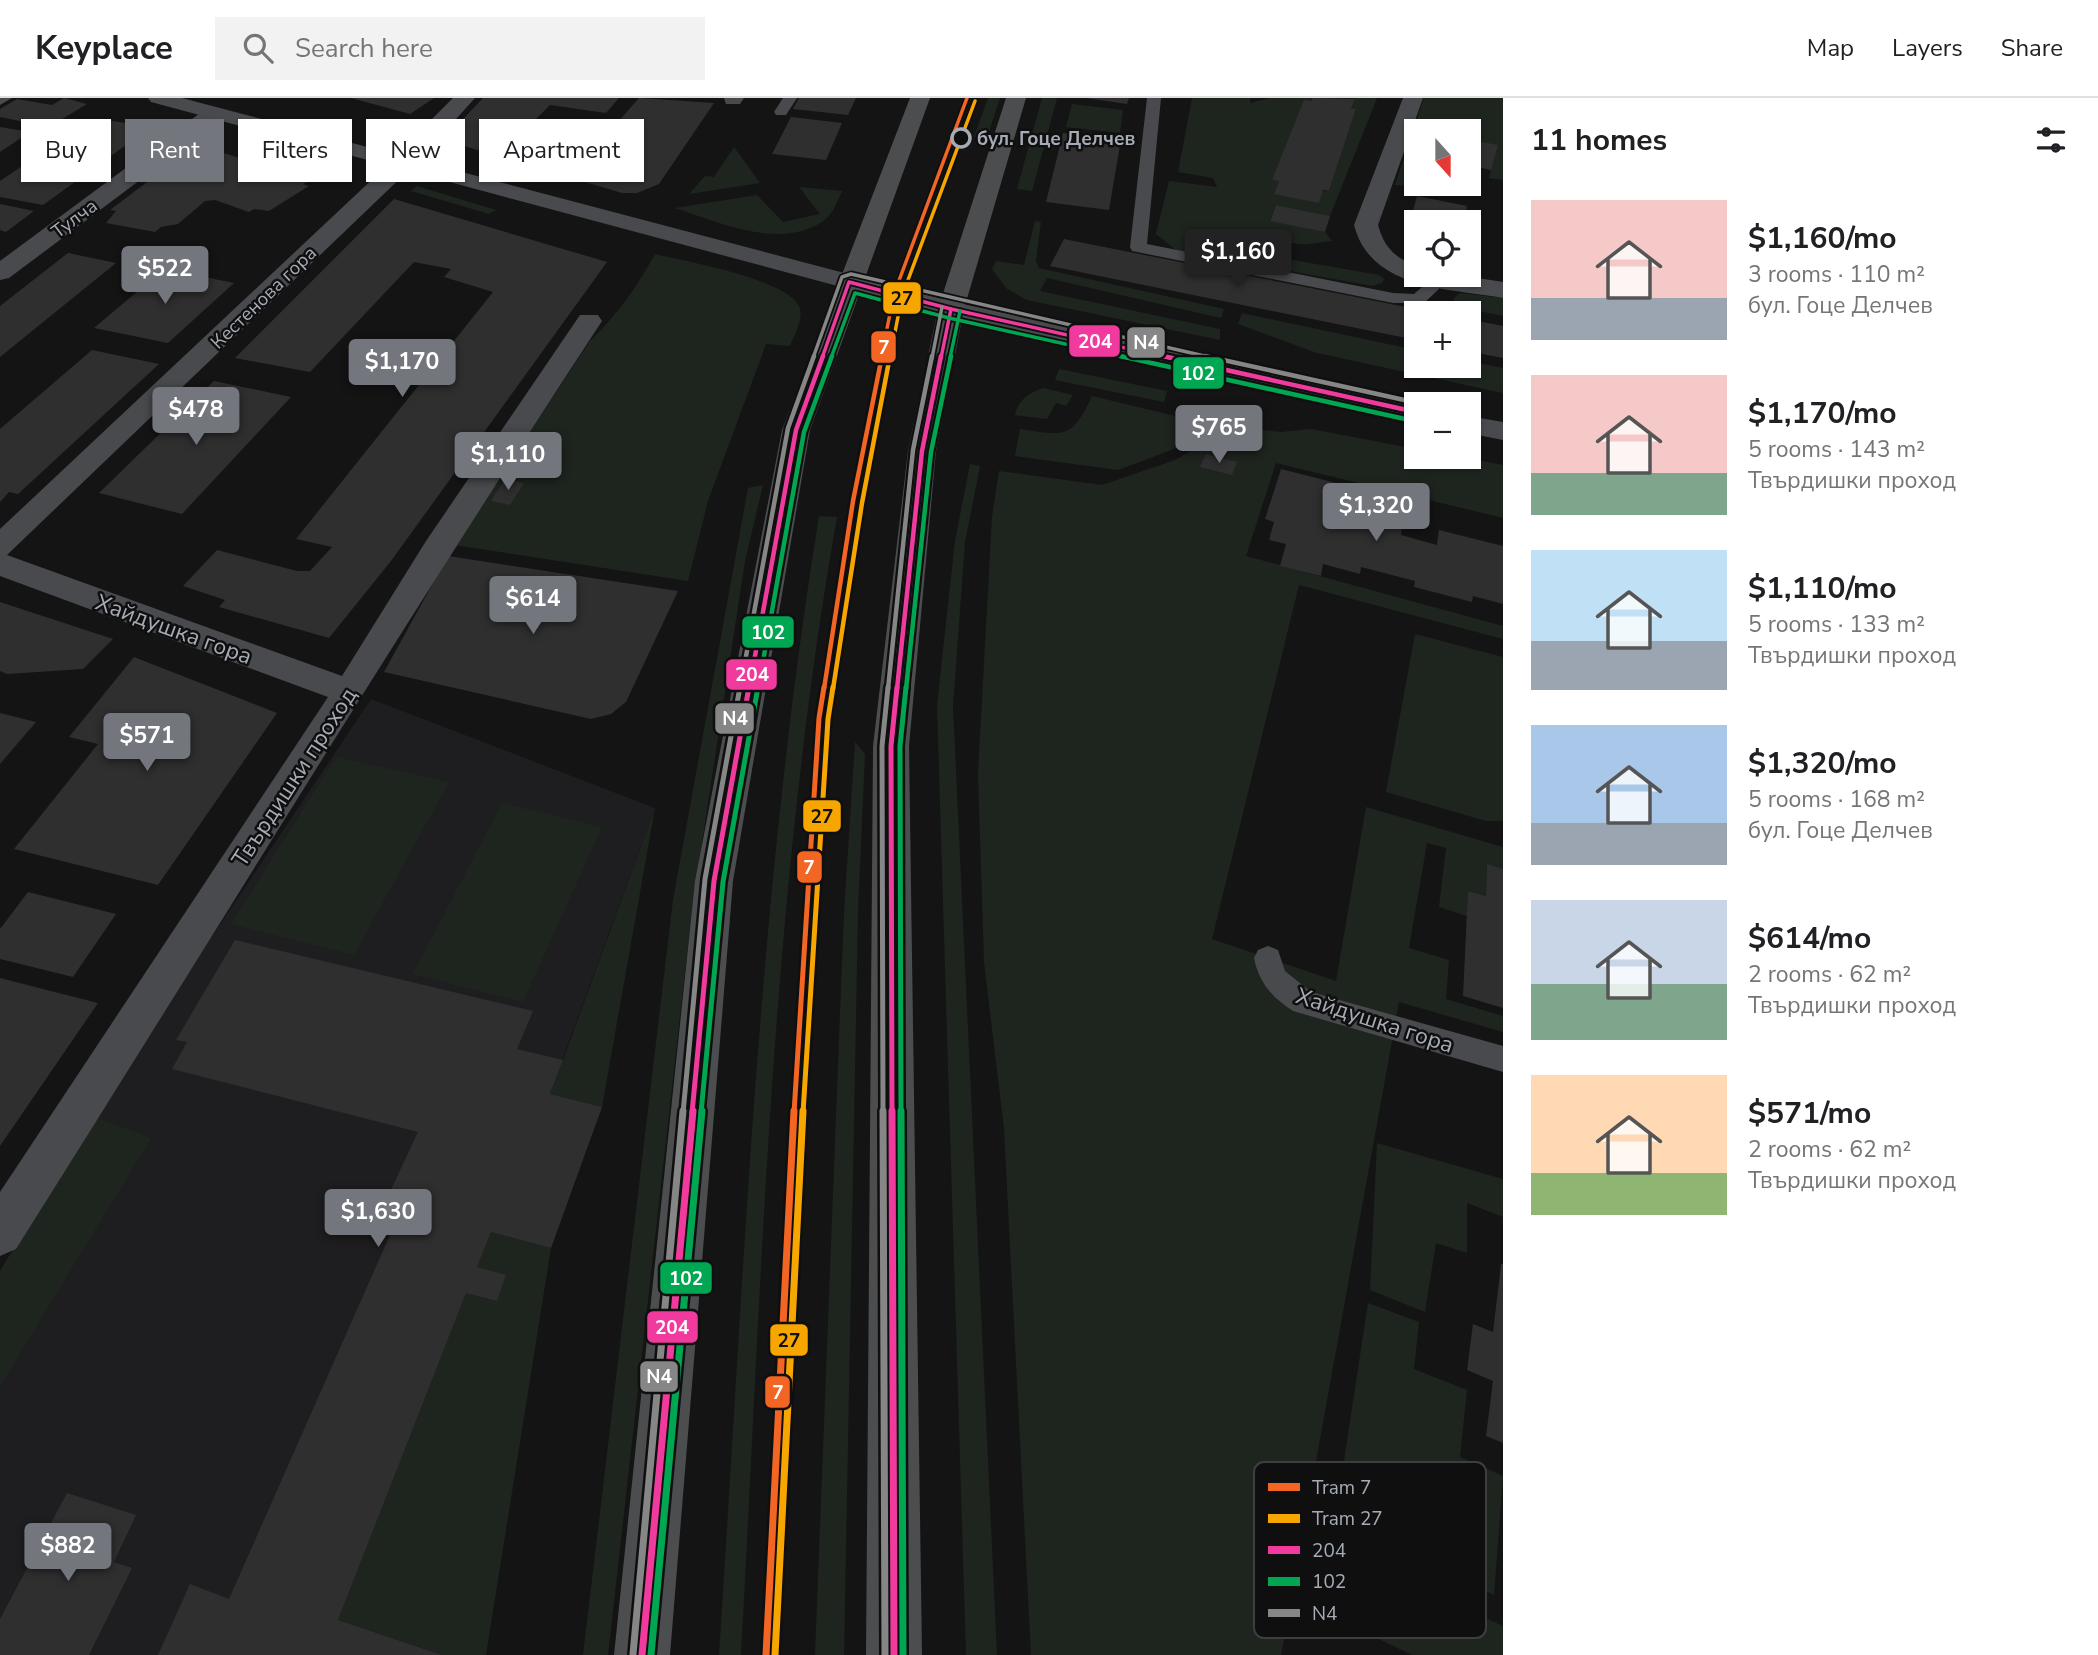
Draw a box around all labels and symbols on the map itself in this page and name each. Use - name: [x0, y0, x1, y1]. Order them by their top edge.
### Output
- north arrow: [1404, 119, 1480, 196]
- place label: бул. Гоце Делчев: [977, 126, 1136, 152]
- marker: бул. Гоце Делчев: [951, 128, 971, 148]
- street label: Тулча: [46, 193, 103, 245]
- pin: $1,160: [1181, 230, 1295, 289]
- street label: Кестенова гора: [205, 240, 322, 355]
- pin: $522: [124, 246, 206, 306]
- line badge: 27: [882, 281, 922, 315]
- text: 27: [891, 286, 913, 312]
- line badge: 204: [1068, 324, 1121, 358]
- line badge: N4: [1126, 326, 1166, 359]
- text: 204: [1078, 329, 1112, 355]
- line badge: 7: [870, 330, 897, 364]
- text: N4: [1133, 330, 1159, 356]
- text: 7: [878, 335, 890, 361]
- pin: $1,170: [345, 340, 459, 399]
- line badge: 102: [1172, 356, 1225, 390]
- text: 102: [1181, 361, 1215, 387]
- pin: $478: [155, 388, 237, 447]
- pin: $765: [1178, 406, 1260, 465]
- pin: $1,110: [451, 432, 565, 492]
- pin: $1,320: [1319, 484, 1433, 543]
- pin: $614: [492, 576, 574, 636]
- street label: Хайдушка гора: [91, 587, 256, 672]
- line badge: 102: [741, 615, 795, 649]
- text: 102: [751, 620, 785, 646]
- line badge: 204: [725, 658, 778, 691]
- text: 204: [735, 662, 769, 688]
- street label: Твърдишки проход: [225, 682, 364, 873]
- line badge: N4: [714, 702, 755, 735]
- text: N4: [722, 706, 748, 732]
- pin: $571: [106, 714, 188, 773]
- line badge: 27: [802, 799, 842, 833]
- text: 27: [811, 804, 833, 830]
- line badge: 7: [796, 850, 823, 884]
- text: 7: [803, 855, 815, 881]
- street label: Хайдушка гора: [1292, 980, 1458, 1061]
- pin: $1,630: [321, 1190, 435, 1249]
- line badge: 102: [659, 1261, 713, 1295]
- text: 102: [669, 1266, 703, 1292]
- line badge: 204: [646, 1310, 699, 1344]
- text: 204: [655, 1315, 689, 1341]
- line badge: 27: [769, 1323, 809, 1357]
- text: 27: [778, 1328, 800, 1354]
- line badge: N4: [639, 1360, 679, 1393]
- text: N4: [646, 1364, 672, 1390]
- line badge: 7: [764, 1375, 791, 1409]
- text: 7: [772, 1380, 784, 1406]
- legend: [1254, 1462, 1486, 1638]
- text: Tram 7: [1312, 1475, 1371, 1501]
- text: Tram 27: [1312, 1506, 1383, 1532]
- pin: $882: [27, 1524, 109, 1583]
- text: 204: [1312, 1538, 1346, 1564]
- text: 102: [1312, 1569, 1346, 1595]
- text: N4: [1312, 1601, 1337, 1627]

